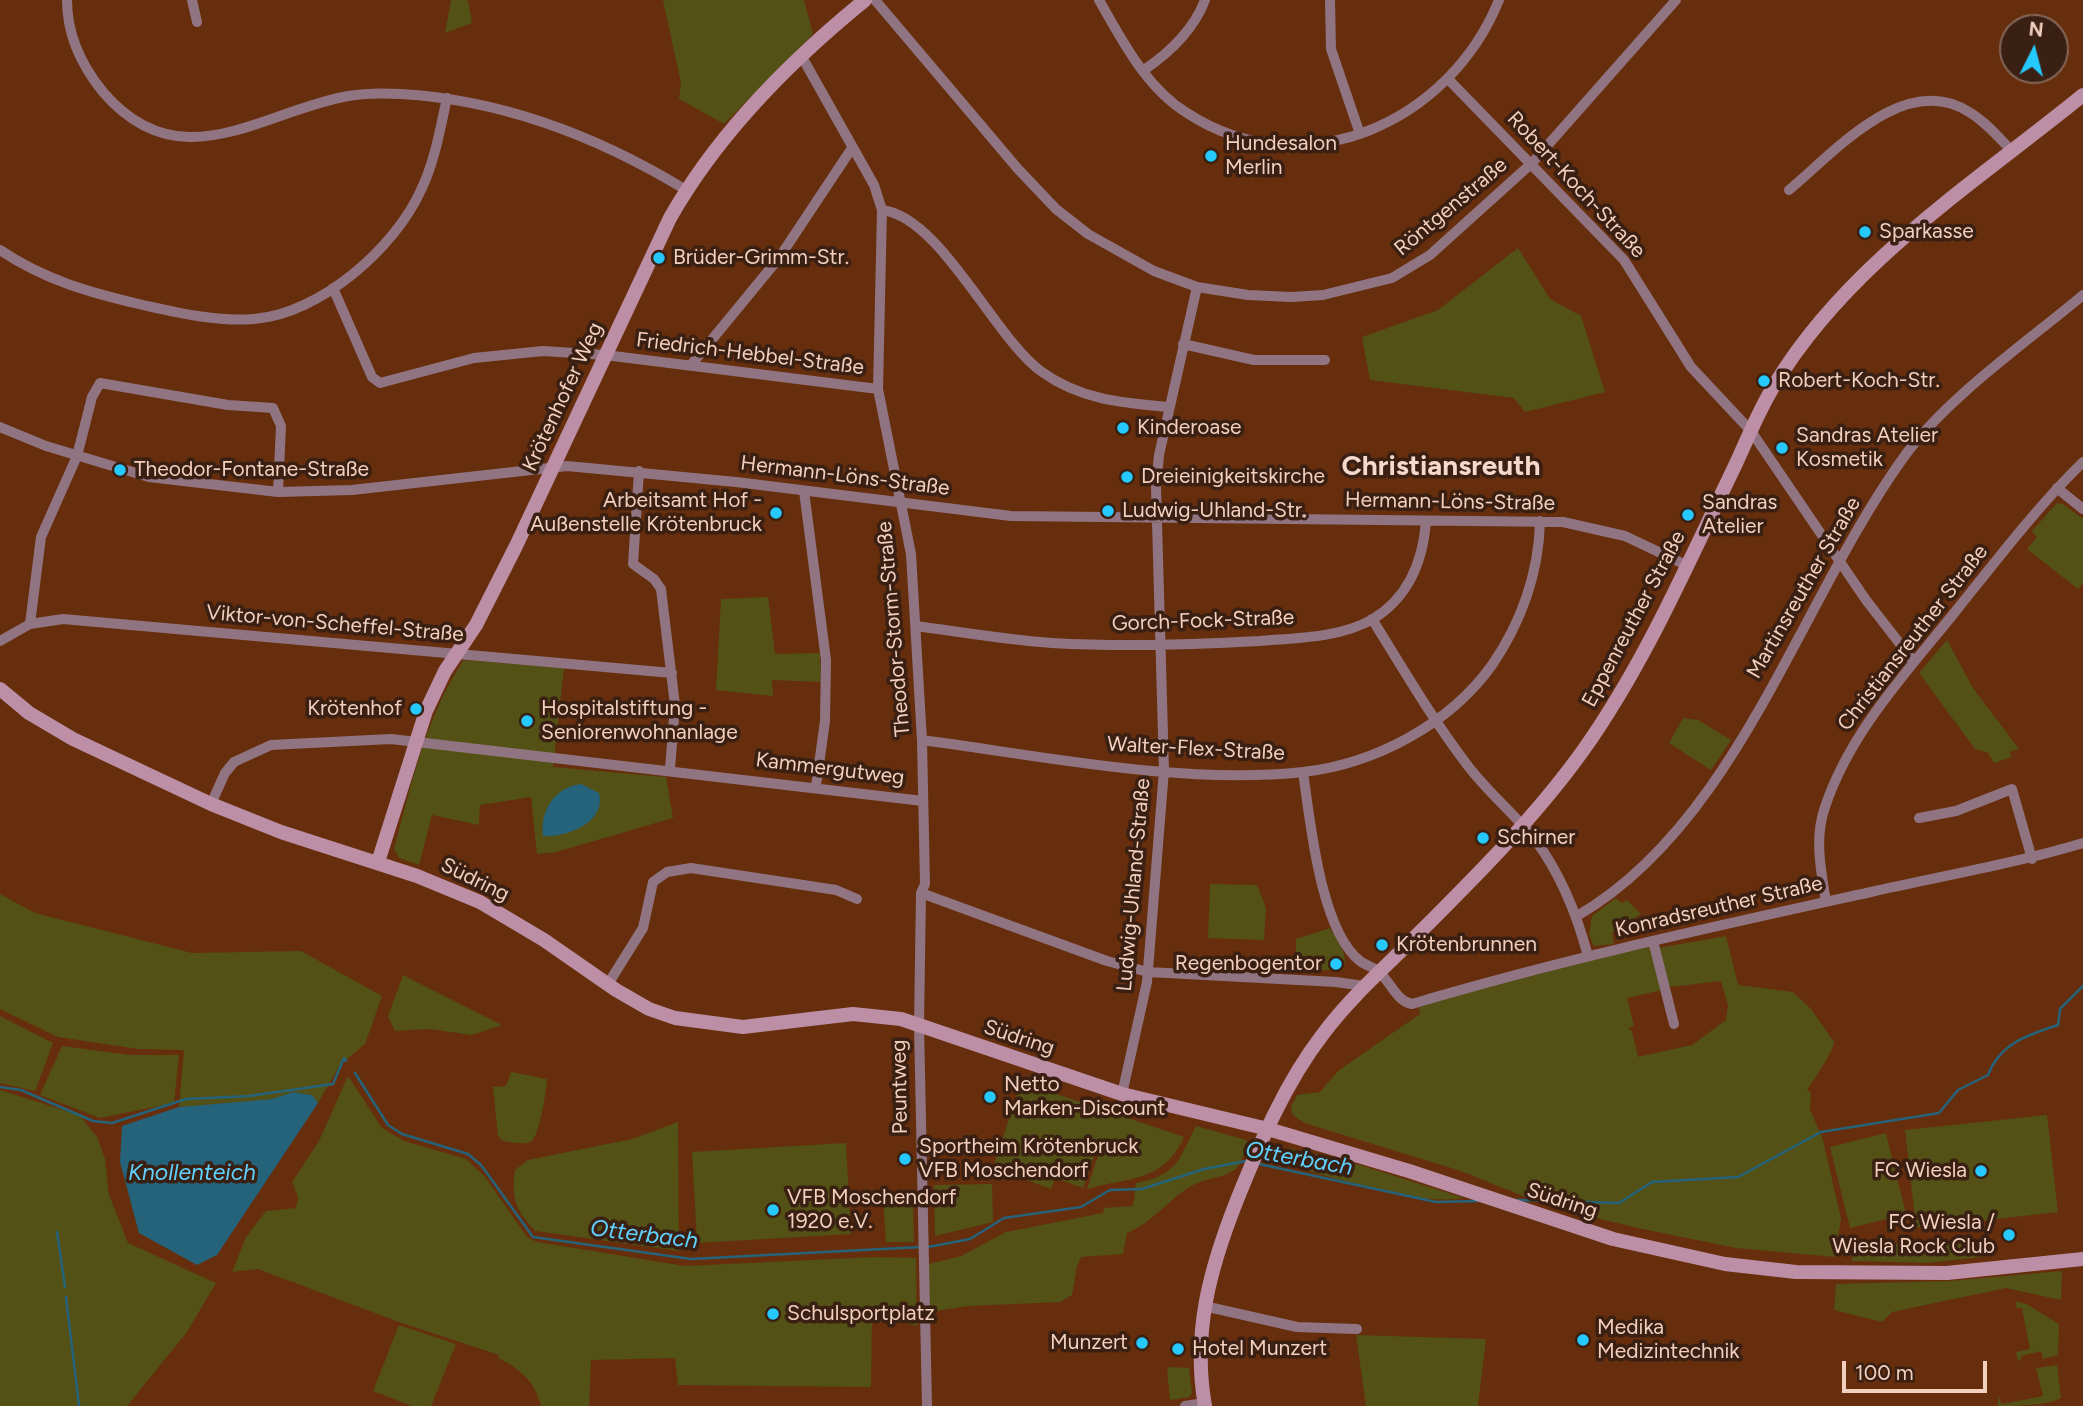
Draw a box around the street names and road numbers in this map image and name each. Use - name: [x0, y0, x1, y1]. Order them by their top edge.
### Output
- street label: Robert-Koch-Straße: [1501, 106, 1651, 264]
- street label: Röntgenstraße: [1390, 153, 1512, 261]
- street label: Krötenhofer Weg: [517, 318, 609, 476]
- street label: Friedrich-Hebbel-Straße: [635, 328, 865, 380]
- street label: Hermann-Löns-Straße: [739, 451, 951, 501]
- street label: Hermann-Löns-Straße: [1345, 488, 1555, 516]
- street label: Martinsreuther Straße: [1742, 493, 1866, 683]
- street label: Theodor-Storm-Straße: [872, 520, 916, 738]
- street label: Eppenreuther Straße: [1577, 527, 1691, 711]
- street label: Christiansreuther Straße: [1832, 540, 1994, 736]
- street label: Viktor-von-Scheffel-Straße: [205, 600, 465, 648]
- street label: Gorch-Fock-Straße: [1111, 605, 1295, 637]
- street label: Walter-Flex-Straße: [1107, 732, 1285, 766]
- street label: Kammergutweg: [754, 747, 906, 791]
- street label: Ludwig-Uhland-Straße: [1112, 777, 1156, 993]
- street label: Südring: [437, 853, 513, 907]
- street label: Konradsreuther Straße: [1613, 871, 1825, 943]
- street label: Südring: [980, 1015, 1058, 1061]
- street label: Peuntweg: [887, 1039, 913, 1135]
- street label: Südring: [1523, 1178, 1601, 1224]

